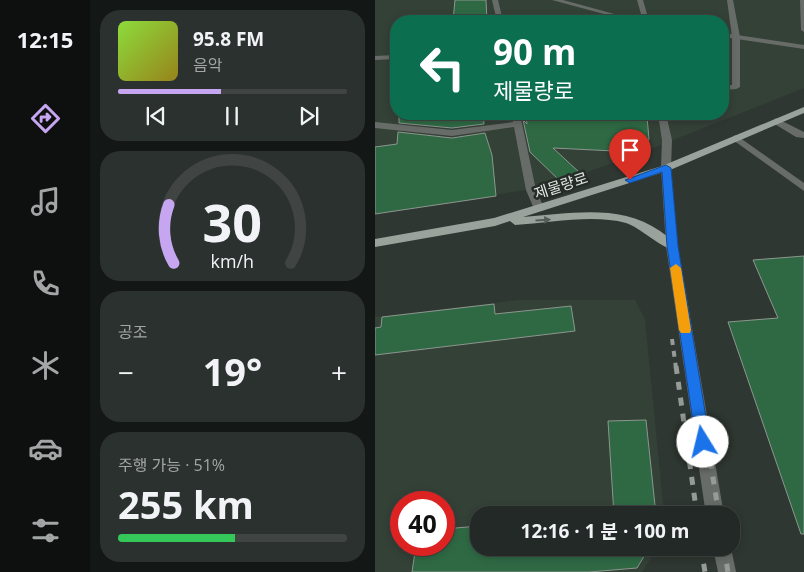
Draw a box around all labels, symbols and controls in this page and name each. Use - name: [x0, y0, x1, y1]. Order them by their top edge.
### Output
- text: 12:15: [17, 24, 73, 54]
- text: 95.8 FM: [193, 26, 264, 52]
- text: 90 m: [493, 28, 576, 75]
- icon: left: [410, 35, 475, 100]
- text: 음악: [193, 54, 222, 76]
- text: 제물량로: [493, 75, 574, 105]
- icon: directions: [28, 101, 63, 136]
- icon: previous: [142, 102, 170, 130]
- icon: pause: [218, 102, 246, 130]
- icon: next: [295, 102, 323, 130]
- pin: [609, 129, 651, 180]
- icon: arrive: [616, 136, 644, 164]
- street label: 제물량로: [531, 167, 590, 203]
- icon: music: [28, 184, 63, 219]
- text: 30: [203, 186, 262, 257]
- one-way arrow: [535, 215, 551, 223]
- text: km/h: [211, 249, 254, 273]
- icon: phone: [28, 266, 63, 301]
- text: 공조: [118, 321, 147, 343]
- text: 19°: [203, 345, 262, 397]
- icon: climate: [28, 348, 63, 383]
- text: −: [118, 353, 134, 391]
- text: +: [331, 353, 347, 391]
- position arrow: [676, 415, 728, 467]
- icon: car: [28, 431, 63, 466]
- text: 주행 가능 · 51%: [118, 454, 225, 476]
- text: 255 km: [118, 478, 254, 530]
- speed limit sign: 40: [390, 491, 455, 556]
- icon: filters: [28, 513, 63, 548]
- text: 12:16 · 1 분 · 100 m: [521, 518, 689, 544]

